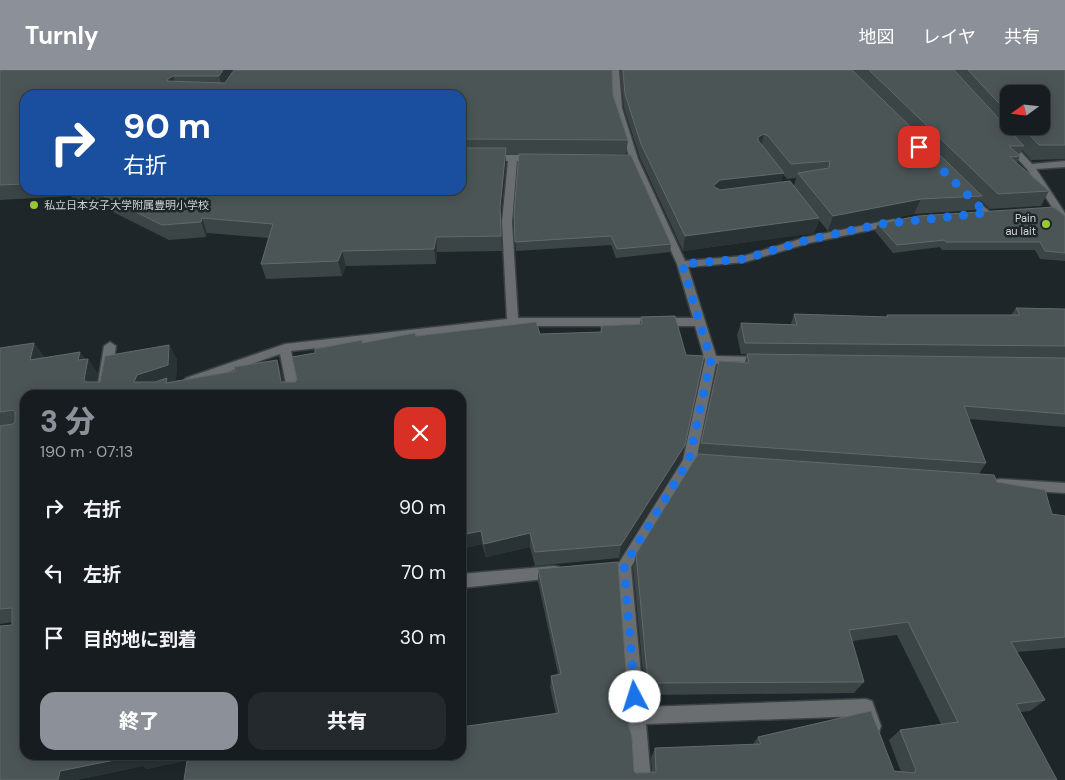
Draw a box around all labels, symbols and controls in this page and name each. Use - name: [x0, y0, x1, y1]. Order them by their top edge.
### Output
- text: Turnly: [25, 20, 98, 51]
- text: 地図: [859, 25, 895, 49]
- text: レイヤ: [923, 25, 976, 49]
- text: 共有: [1004, 25, 1040, 49]
- north arrow: [1000, 85, 1050, 135]
- map controls: [1000, 85, 1050, 135]
- text: 90 m: [123, 103, 211, 149]
- icon: right: [40, 110, 105, 175]
- pin: [898, 126, 940, 168]
- icon: arrive: [905, 133, 933, 161]
- text: 右折: [123, 151, 167, 180]
- place label: 私立日本女子大学附属豊明小学校: [44, 198, 209, 212]
- marker: 私立日本女子大学附属豊明小学校: [28, 199, 40, 211]
- place label: Pain au lait: [1005, 211, 1036, 238]
- marker: Pain au lait: [1040, 218, 1052, 230]
- text: 3 分: [40, 402, 95, 441]
- button: close: [394, 407, 446, 459]
- text: 190 m · 07:13: [40, 441, 133, 462]
- icon: right: [40, 494, 68, 522]
- text: 90 m: [399, 495, 446, 520]
- text: 右折: [83, 497, 121, 522]
- icon: left: [40, 559, 68, 587]
- text: 70 m: [401, 560, 446, 585]
- text: 左折: [83, 562, 121, 587]
- icon: arrive: [40, 624, 68, 652]
- text: 30 m: [400, 625, 446, 650]
- text: 目的地に到着: [83, 627, 197, 652]
- position arrow: [608, 670, 660, 722]
- button: 終了: [40, 692, 238, 750]
- button: 共有: [248, 692, 446, 750]

